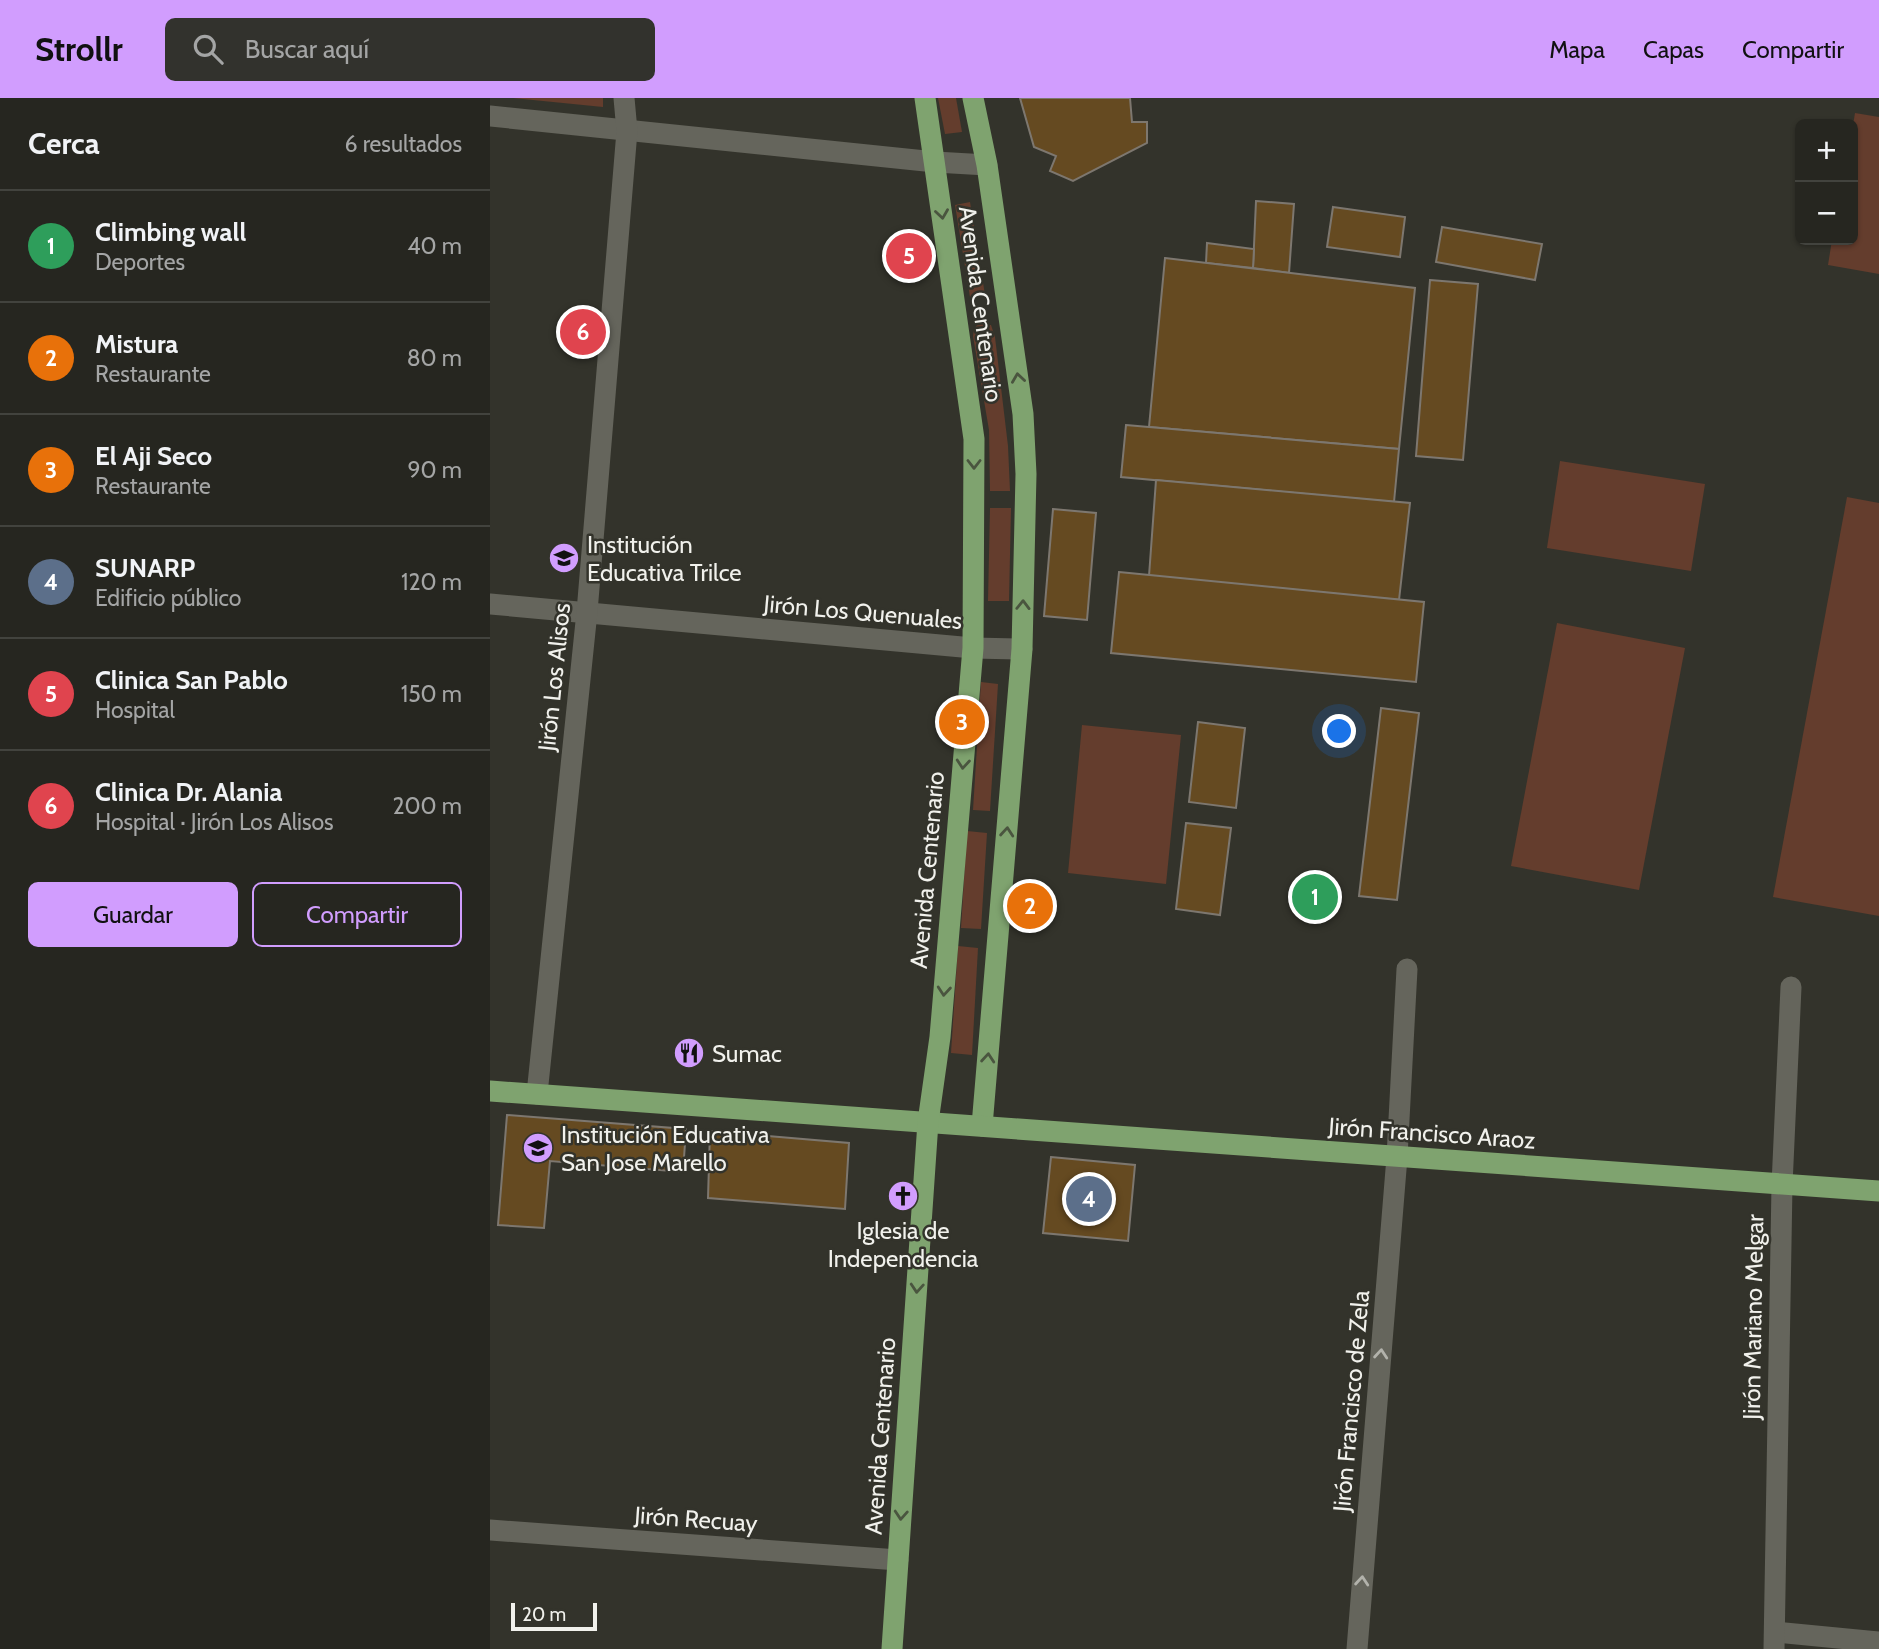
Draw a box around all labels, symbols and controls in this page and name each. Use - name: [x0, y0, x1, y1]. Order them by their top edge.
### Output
- search box: [165, 18, 655, 81]
- text: Strollr: [35, 29, 123, 69]
- icon: search: [189, 30, 227, 68]
- text: Buscar aquí: [245, 33, 369, 65]
- text: Mapa: [1549, 35, 1605, 64]
- text: Capas: [1643, 35, 1704, 64]
- text: Compartir: [1742, 35, 1844, 64]
- map controls: [1795, 119, 1858, 245]
- button: +: [1795, 119, 1858, 182]
- text: Cerca: [28, 125, 100, 162]
- text: 6 resultados: [344, 130, 462, 158]
- button: −: [1795, 182, 1858, 245]
- street label: Avenida Centenario: [953, 204, 1009, 404]
- one-way arrow: [935, 208, 950, 220]
- text: Climbing wall: [95, 216, 246, 248]
- pin: 5: [886, 230, 932, 282]
- text: 1: [47, 232, 55, 260]
- text: 40 m: [407, 232, 462, 260]
- text: Deportes: [95, 248, 185, 276]
- pin: 6: [560, 306, 606, 358]
- text: Mistura: [95, 328, 178, 360]
- text: 2: [45, 344, 57, 372]
- text: 80 m: [407, 344, 462, 372]
- text: Restaurante: [95, 360, 211, 388]
- one-way arrow: [1010, 372, 1025, 384]
- text: El Aji Seco: [95, 440, 212, 472]
- text: 3: [45, 456, 57, 484]
- text: 90 m: [408, 456, 462, 484]
- one-way arrow: [966, 459, 982, 469]
- text: Restaurante: [95, 472, 211, 500]
- place label: Institución Educativa Trilce: [587, 530, 742, 587]
- school or university icon: Institución Educativa Trilce: [547, 541, 581, 575]
- text: SUNARP: [95, 552, 195, 584]
- text: 4: [44, 568, 58, 596]
- text: 120 m: [401, 568, 462, 596]
- text: Edificio público: [95, 584, 242, 612]
- street label: Jirón Los Quenuales: [762, 589, 963, 635]
- one-way arrow: [1015, 599, 1031, 609]
- street label: Jirón Los Alisos: [532, 601, 576, 754]
- text: Clinica San Pablo: [95, 664, 288, 696]
- text: 5: [45, 680, 57, 708]
- text: 150 m: [401, 680, 462, 708]
- text: Hospital: [95, 696, 175, 724]
- pin: 3: [939, 696, 985, 748]
- your location: [1322, 714, 1356, 748]
- one-way arrow: [956, 759, 971, 770]
- street label: Avenida Centenario: [904, 770, 950, 970]
- text: Clinica Dr. Alania: [95, 776, 282, 808]
- text: 6: [45, 792, 57, 820]
- text: 200 m: [392, 792, 462, 820]
- text: Hospital · Jirón Los Alisos: [95, 808, 334, 836]
- one-way arrow: [999, 826, 1014, 837]
- pin: 1: [1292, 871, 1338, 923]
- pin: 2: [1007, 880, 1053, 932]
- button: Guardar: [28, 882, 238, 947]
- button: Compartir: [252, 882, 462, 947]
- one-way arrow: [937, 986, 952, 997]
- restaurant icon: Sumac: [672, 1036, 706, 1070]
- place label: Sumac: [712, 1039, 782, 1068]
- one-way arrow: [980, 1052, 995, 1063]
- street label: Jirón Francisco Araoz: [1327, 1111, 1536, 1155]
- place label: Institución Educativa San Jose Marello: [561, 1120, 770, 1177]
- school or university icon: Institución Educativa San Jose Marello: [521, 1131, 555, 1165]
- pin: 4: [1066, 1173, 1112, 1225]
- church icon: Iglesia de Independencia: [886, 1179, 920, 1213]
- street label: Jirón Mariano Melgar: [1737, 1214, 1769, 1421]
- place label: Iglesia de Independencia: [828, 1216, 979, 1273]
- one-way arrow: [909, 1283, 924, 1294]
- street label: Jirón Francisco de Zela: [1327, 1289, 1375, 1514]
- street label: Avenida Centenario: [859, 1336, 901, 1536]
- one-way arrow: [1373, 1348, 1388, 1359]
- street label: Jirón Recuay: [633, 1500, 758, 1538]
- one-way arrow: [894, 1510, 909, 1521]
- one-way arrow: [1354, 1575, 1369, 1586]
- scale bar: [511, 1600, 597, 1632]
- text: 20 m: [522, 1603, 566, 1626]

